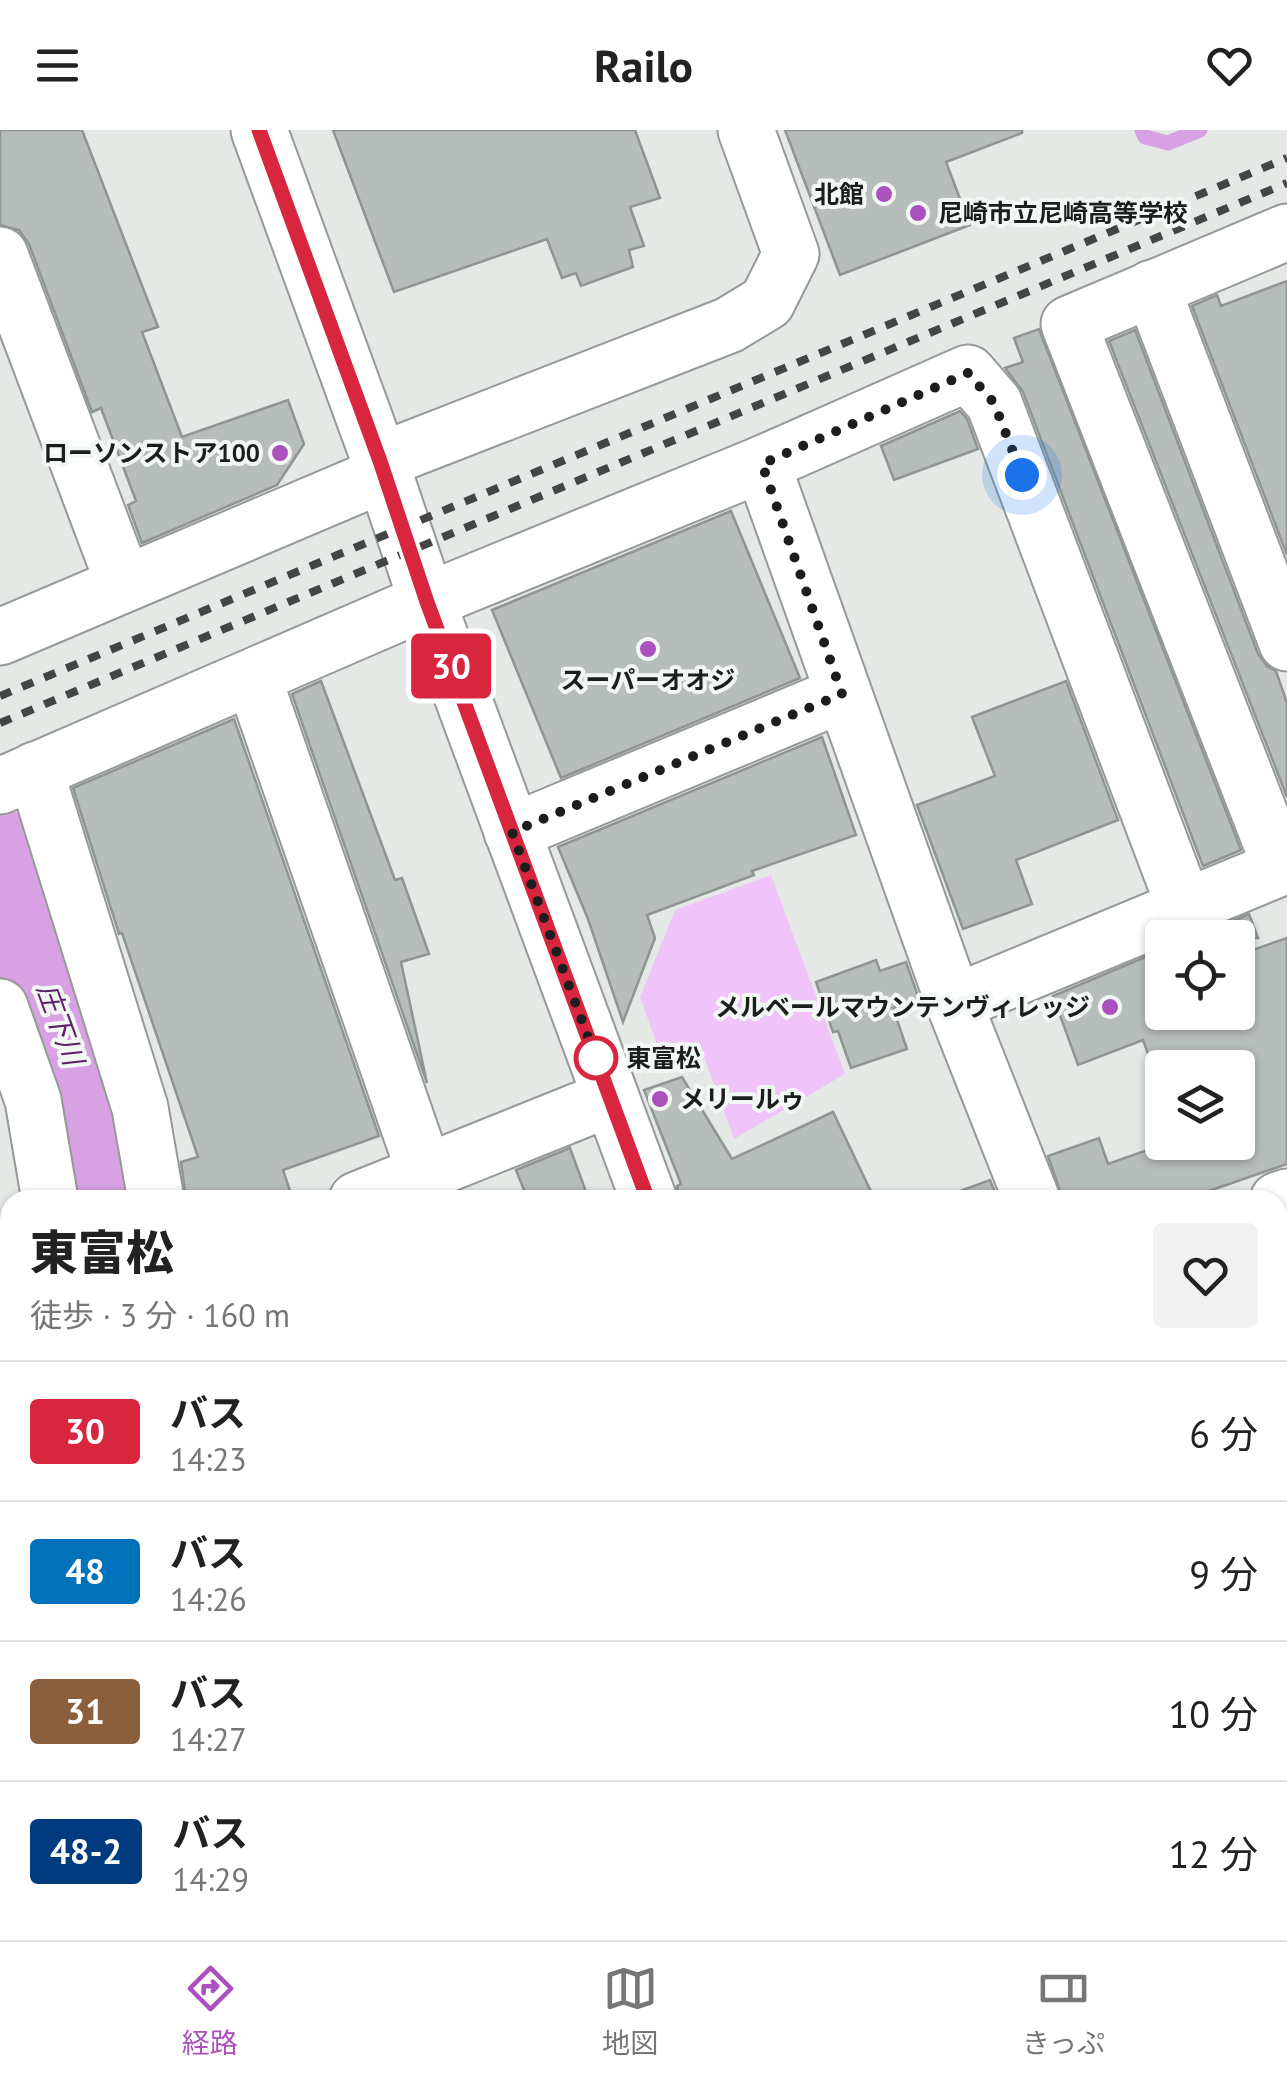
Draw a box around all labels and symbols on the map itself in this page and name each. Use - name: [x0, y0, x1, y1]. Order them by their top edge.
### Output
- place label: 北館: [814, 178, 864, 210]
- marker: 北館: [873, 183, 895, 205]
- place label: 尼崎市立尼崎高等学校: [938, 197, 1188, 229]
- marker: 尼崎市立尼崎高等学校: [907, 202, 929, 224]
- place label: ローソンストア100: [43, 437, 260, 469]
- marker: ローソンストア100: [269, 442, 291, 464]
- your location: [997, 450, 1047, 500]
- line badge: 30: [406, 634, 496, 698]
- marker: スーパーオオジ: [637, 638, 659, 660]
- place label: スーパーオオジ: [561, 664, 735, 696]
- water label: 庄下川: [29, 978, 94, 1073]
- place label: メルベールマウンテンヴィレッジ: [715, 991, 1090, 1023]
- marker: メルベールマウンテンヴィレッジ: [1099, 996, 1121, 1018]
- marker: 東富松: [575, 1037, 617, 1079]
- place label: 東富松: [626, 1042, 701, 1074]
- place label: メリールゥ: [680, 1083, 805, 1115]
- marker: メリールゥ: [649, 1088, 671, 1110]

